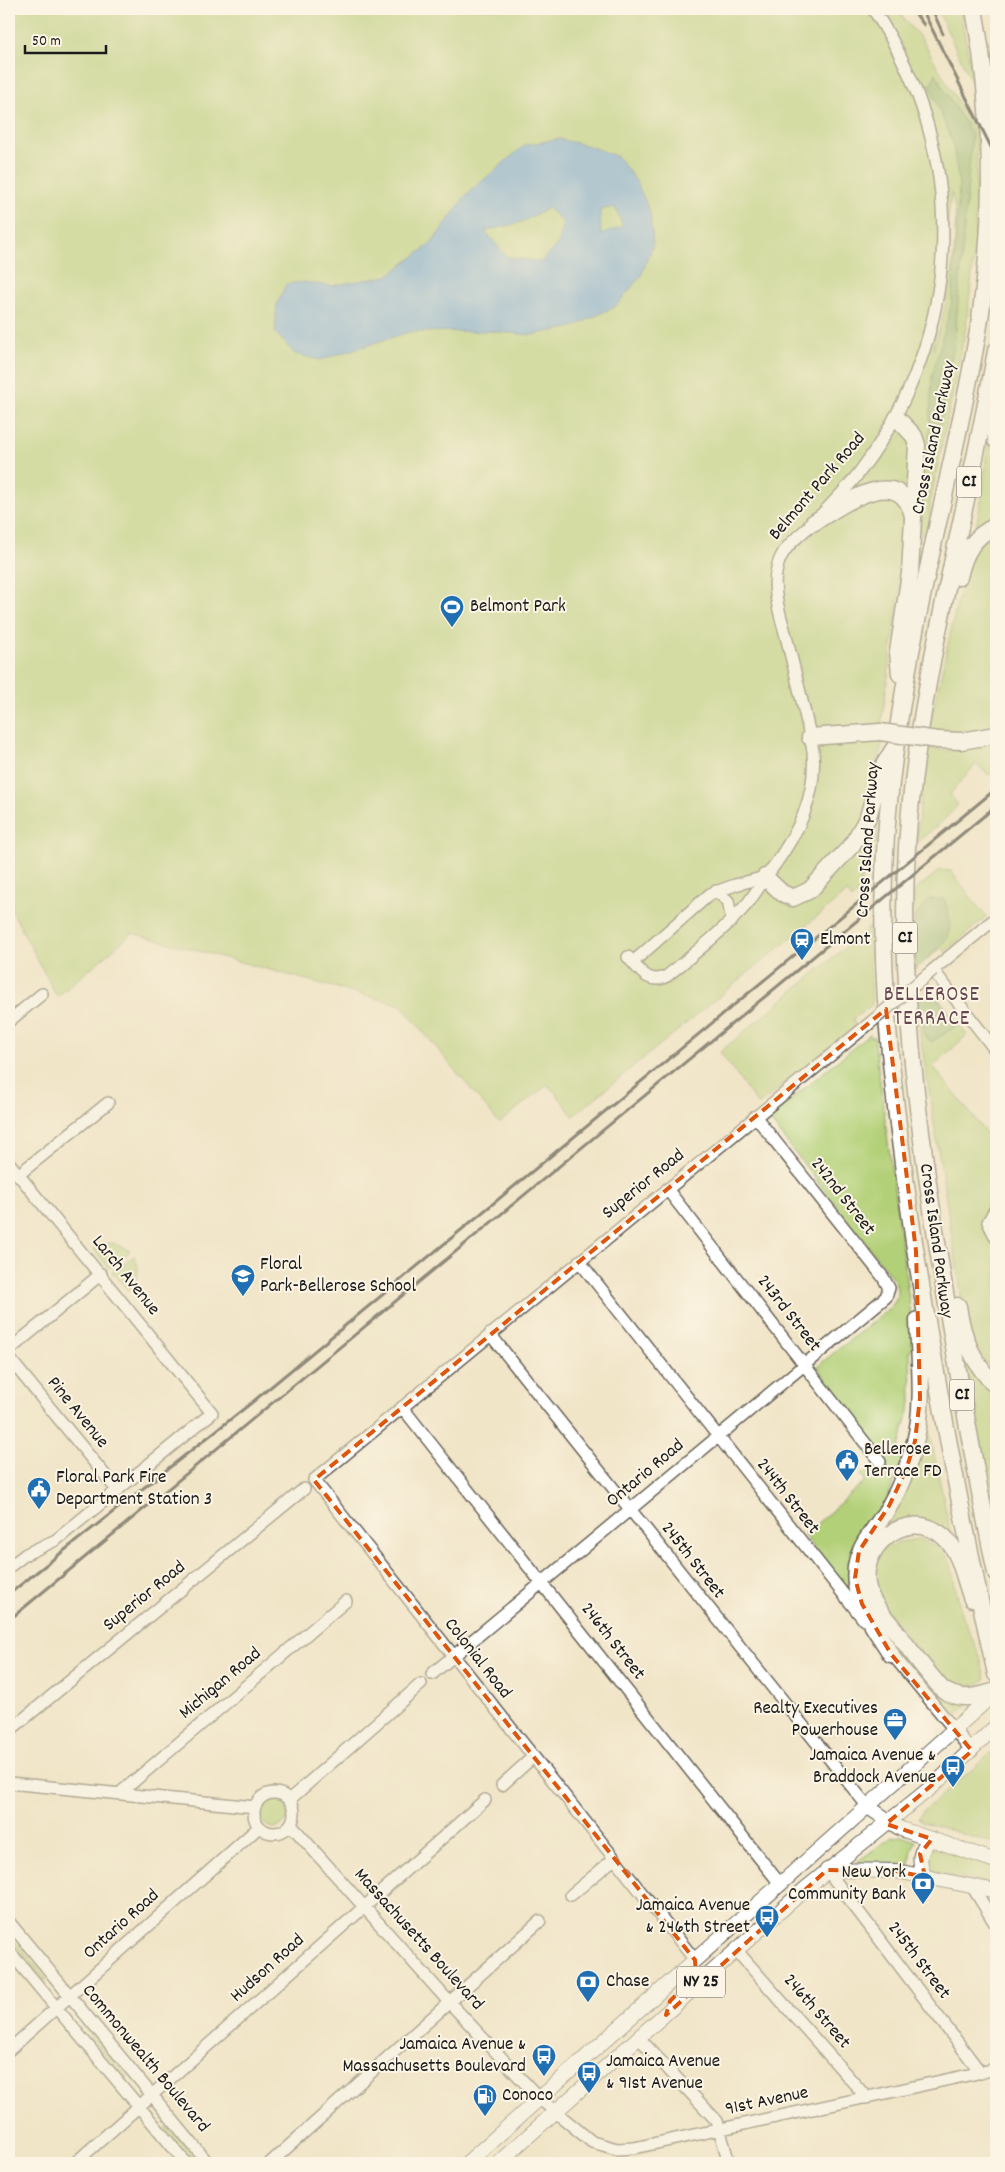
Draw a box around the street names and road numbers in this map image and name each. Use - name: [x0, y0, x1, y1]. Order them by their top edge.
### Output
- street label: Cross Island Parkway: [906, 359, 964, 517]
- street label: Belmont Park Road: [763, 427, 873, 547]
- road number: CI: [956, 467, 982, 498]
- street label: Cross Island Parkway: [850, 761, 888, 919]
- road number: CI: [892, 922, 918, 954]
- street label: Superior Road: [597, 1143, 691, 1227]
- street label: 242nd Street: [803, 1152, 881, 1242]
- street label: Cross Island Parkway: [911, 1162, 959, 1320]
- street label: Larch Avenue: [84, 1230, 166, 1322]
- street label: 243rd Street: [749, 1270, 827, 1358]
- street label: Pine Avenue: [40, 1371, 114, 1455]
- road number: CI: [950, 1380, 974, 1410]
- street label: Ontario Road: [601, 1433, 691, 1515]
- street label: 244th Street: [749, 1453, 825, 1541]
- street label: 245th Street: [653, 1517, 731, 1605]
- street label: Superior Road: [98, 1555, 192, 1639]
- street label: 246th Street: [573, 1598, 651, 1686]
- street label: Colonial Road: [437, 1613, 517, 1705]
- street label: Michigan Road: [174, 1641, 268, 1727]
- street label: Massachusetts Boulevard: [347, 1863, 489, 2017]
- street label: Ontario Road: [78, 1883, 166, 1967]
- street label: 245th Street: [880, 1916, 956, 2006]
- street label: Hudson Road: [225, 1928, 311, 2010]
- road number: NY 25: [677, 1966, 725, 1998]
- street label: 246th Street: [776, 1969, 856, 2055]
- street label: Commonwealth Boulevard: [75, 1979, 215, 2139]
- street label: 91st Avenue: [723, 2080, 811, 2124]

